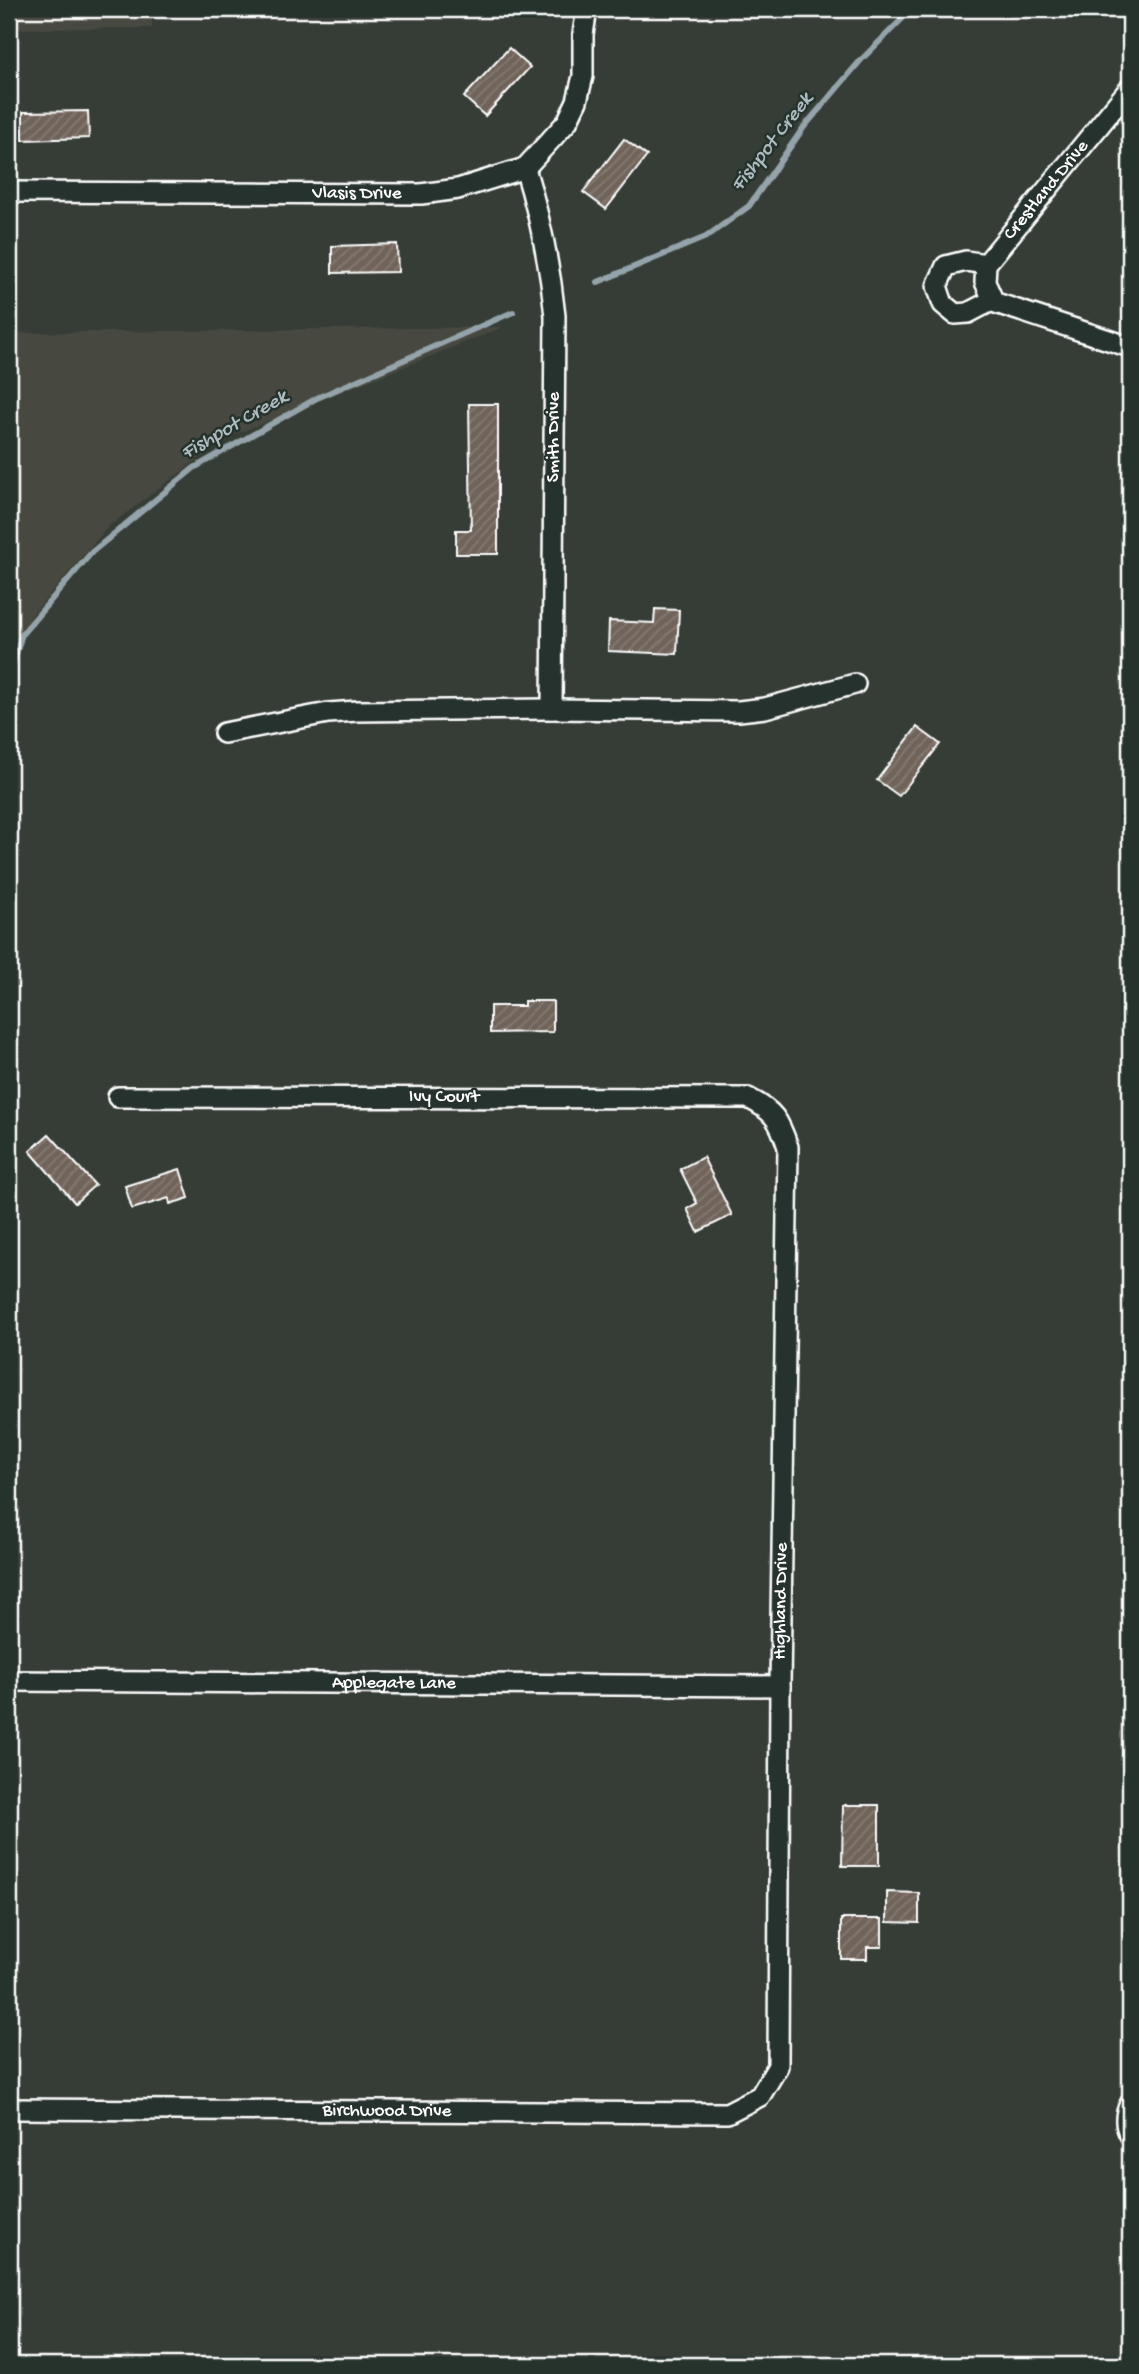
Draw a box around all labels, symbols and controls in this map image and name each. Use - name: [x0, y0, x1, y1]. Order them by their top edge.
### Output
- water label: Fishpot Creek: [727, 86, 821, 198]
- street label: Crestland Drive: [999, 135, 1094, 245]
- street label: Vlasis Drive: [311, 182, 402, 205]
- water label: Fishpot Creek: [177, 384, 295, 467]
- street label: Smith Drive: [543, 392, 566, 482]
- street label: Ivy Court: [409, 1086, 481, 1109]
- street label: Highland Drive: [769, 1542, 794, 1660]
- street label: Applegate Lane: [332, 1672, 456, 1695]
- street label: Birchwood Drive: [322, 2099, 452, 2123]

